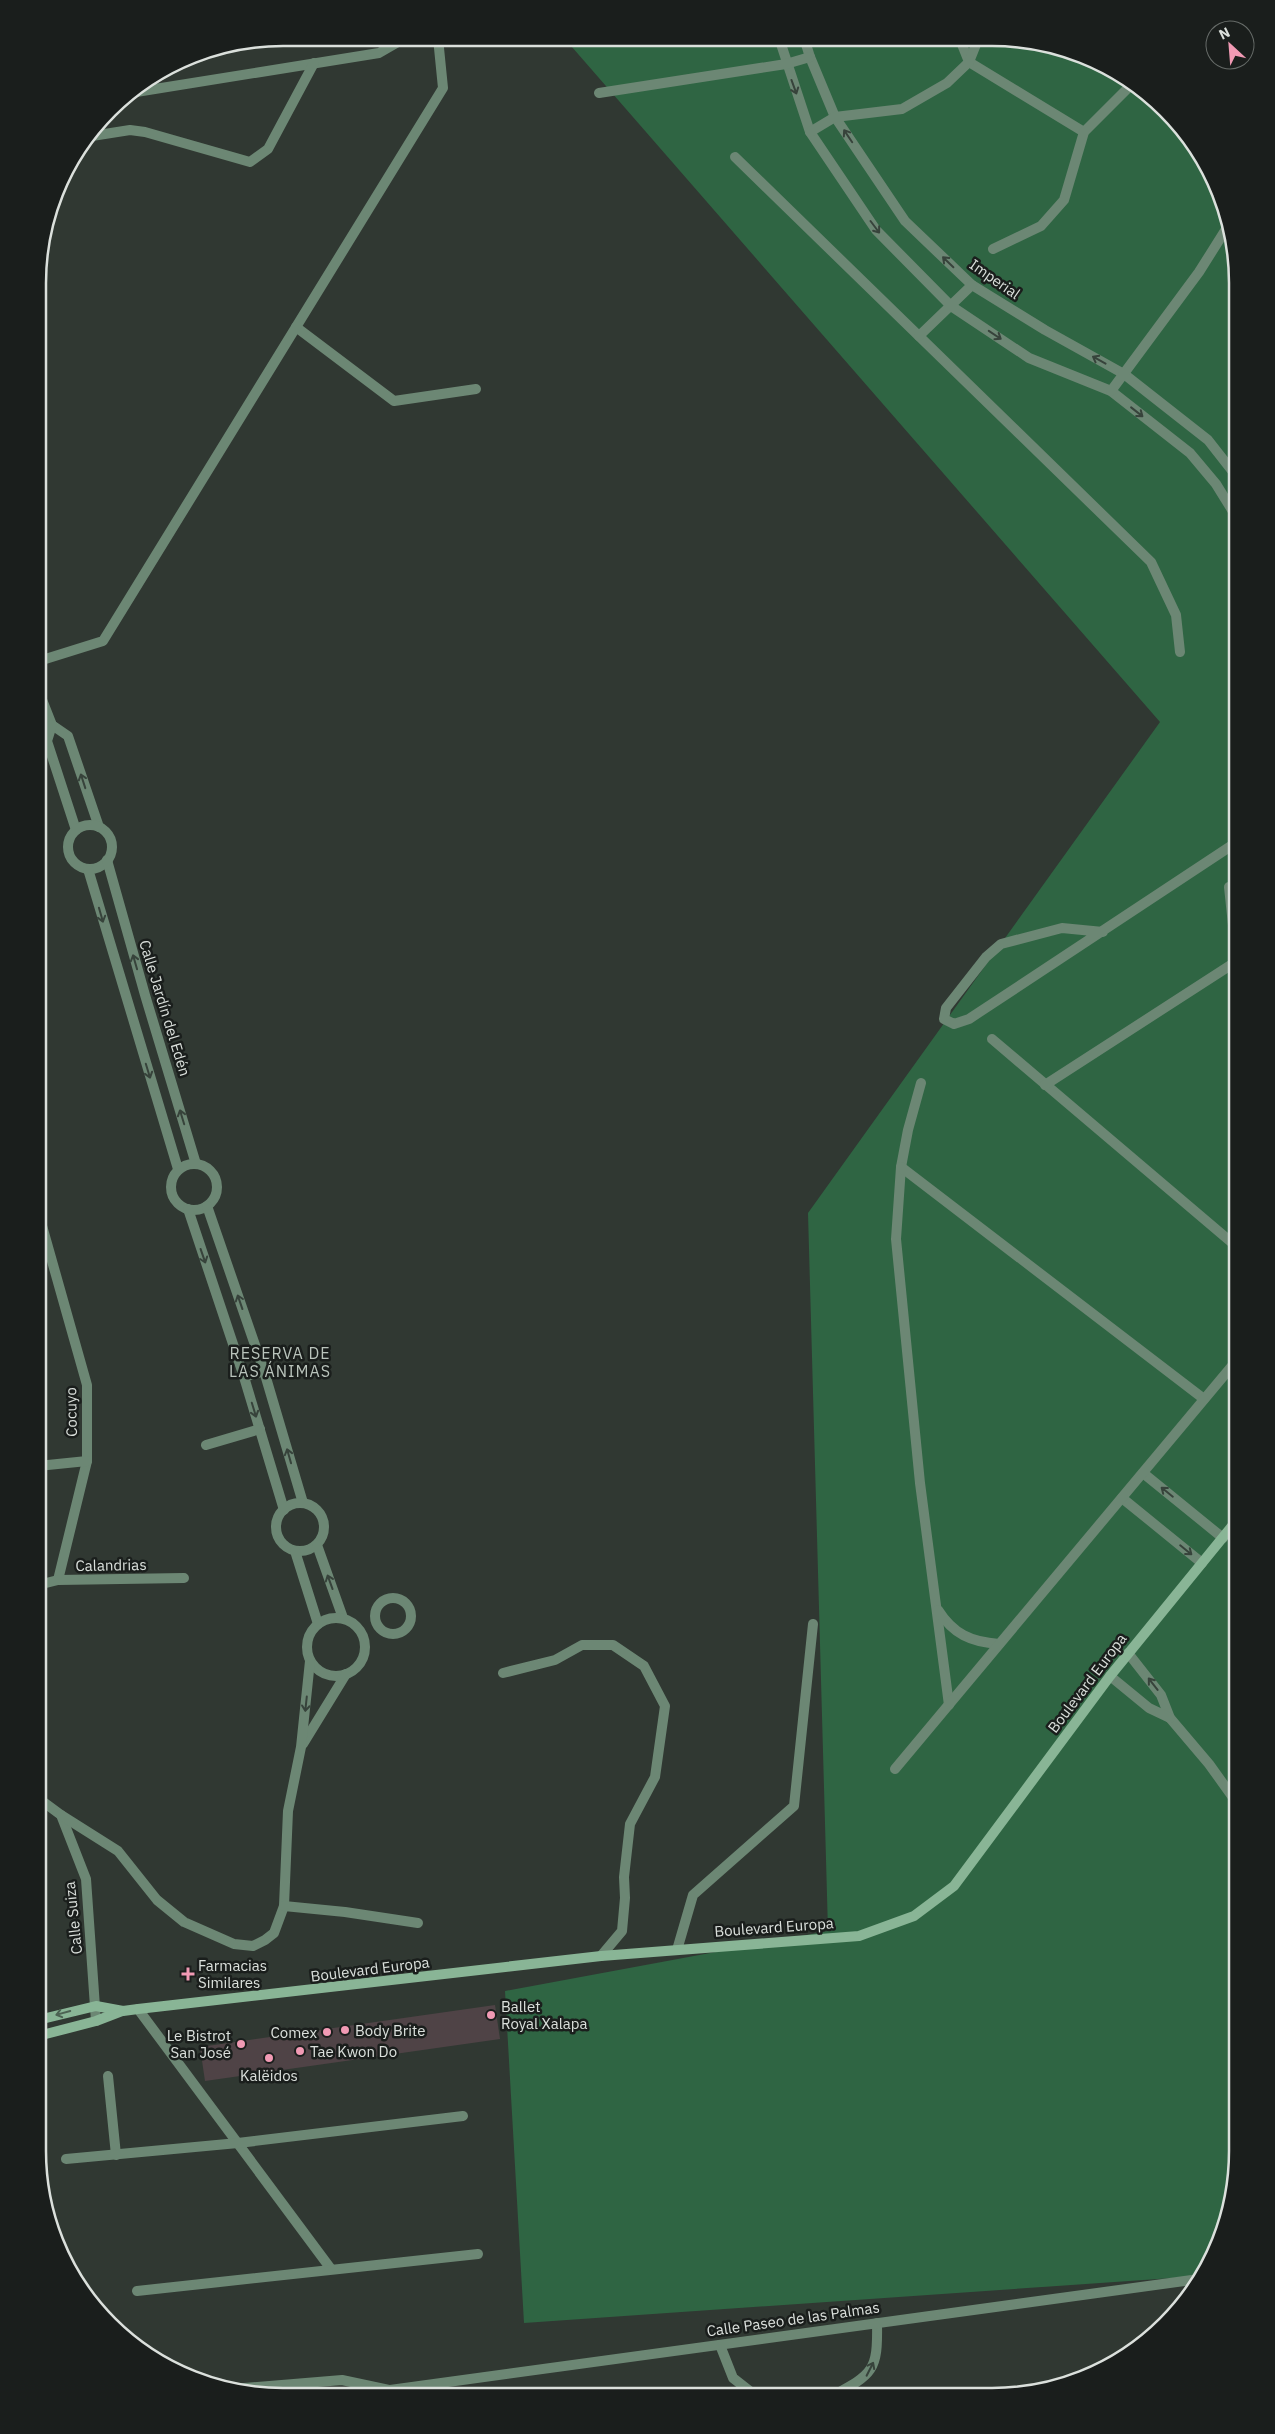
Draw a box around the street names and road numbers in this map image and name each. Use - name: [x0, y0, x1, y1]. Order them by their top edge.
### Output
- street label: Imperial: [966, 255, 1024, 303]
- street label: Calle Jardín del Edén: [135, 938, 195, 1078]
- street label: Cocuyo: [61, 1387, 81, 1437]
- street label: Calandrias: [75, 1555, 147, 1575]
- street label: Boulevard Europa: [1043, 1630, 1131, 1736]
- street label: Calle Suiza: [60, 1881, 86, 1955]
- street label: Boulevard Europa: [714, 1913, 834, 1941]
- street label: Boulevard Europa: [309, 1952, 431, 1986]
- street label: Calle Paseo de las Palmas: [705, 2297, 881, 2341]

